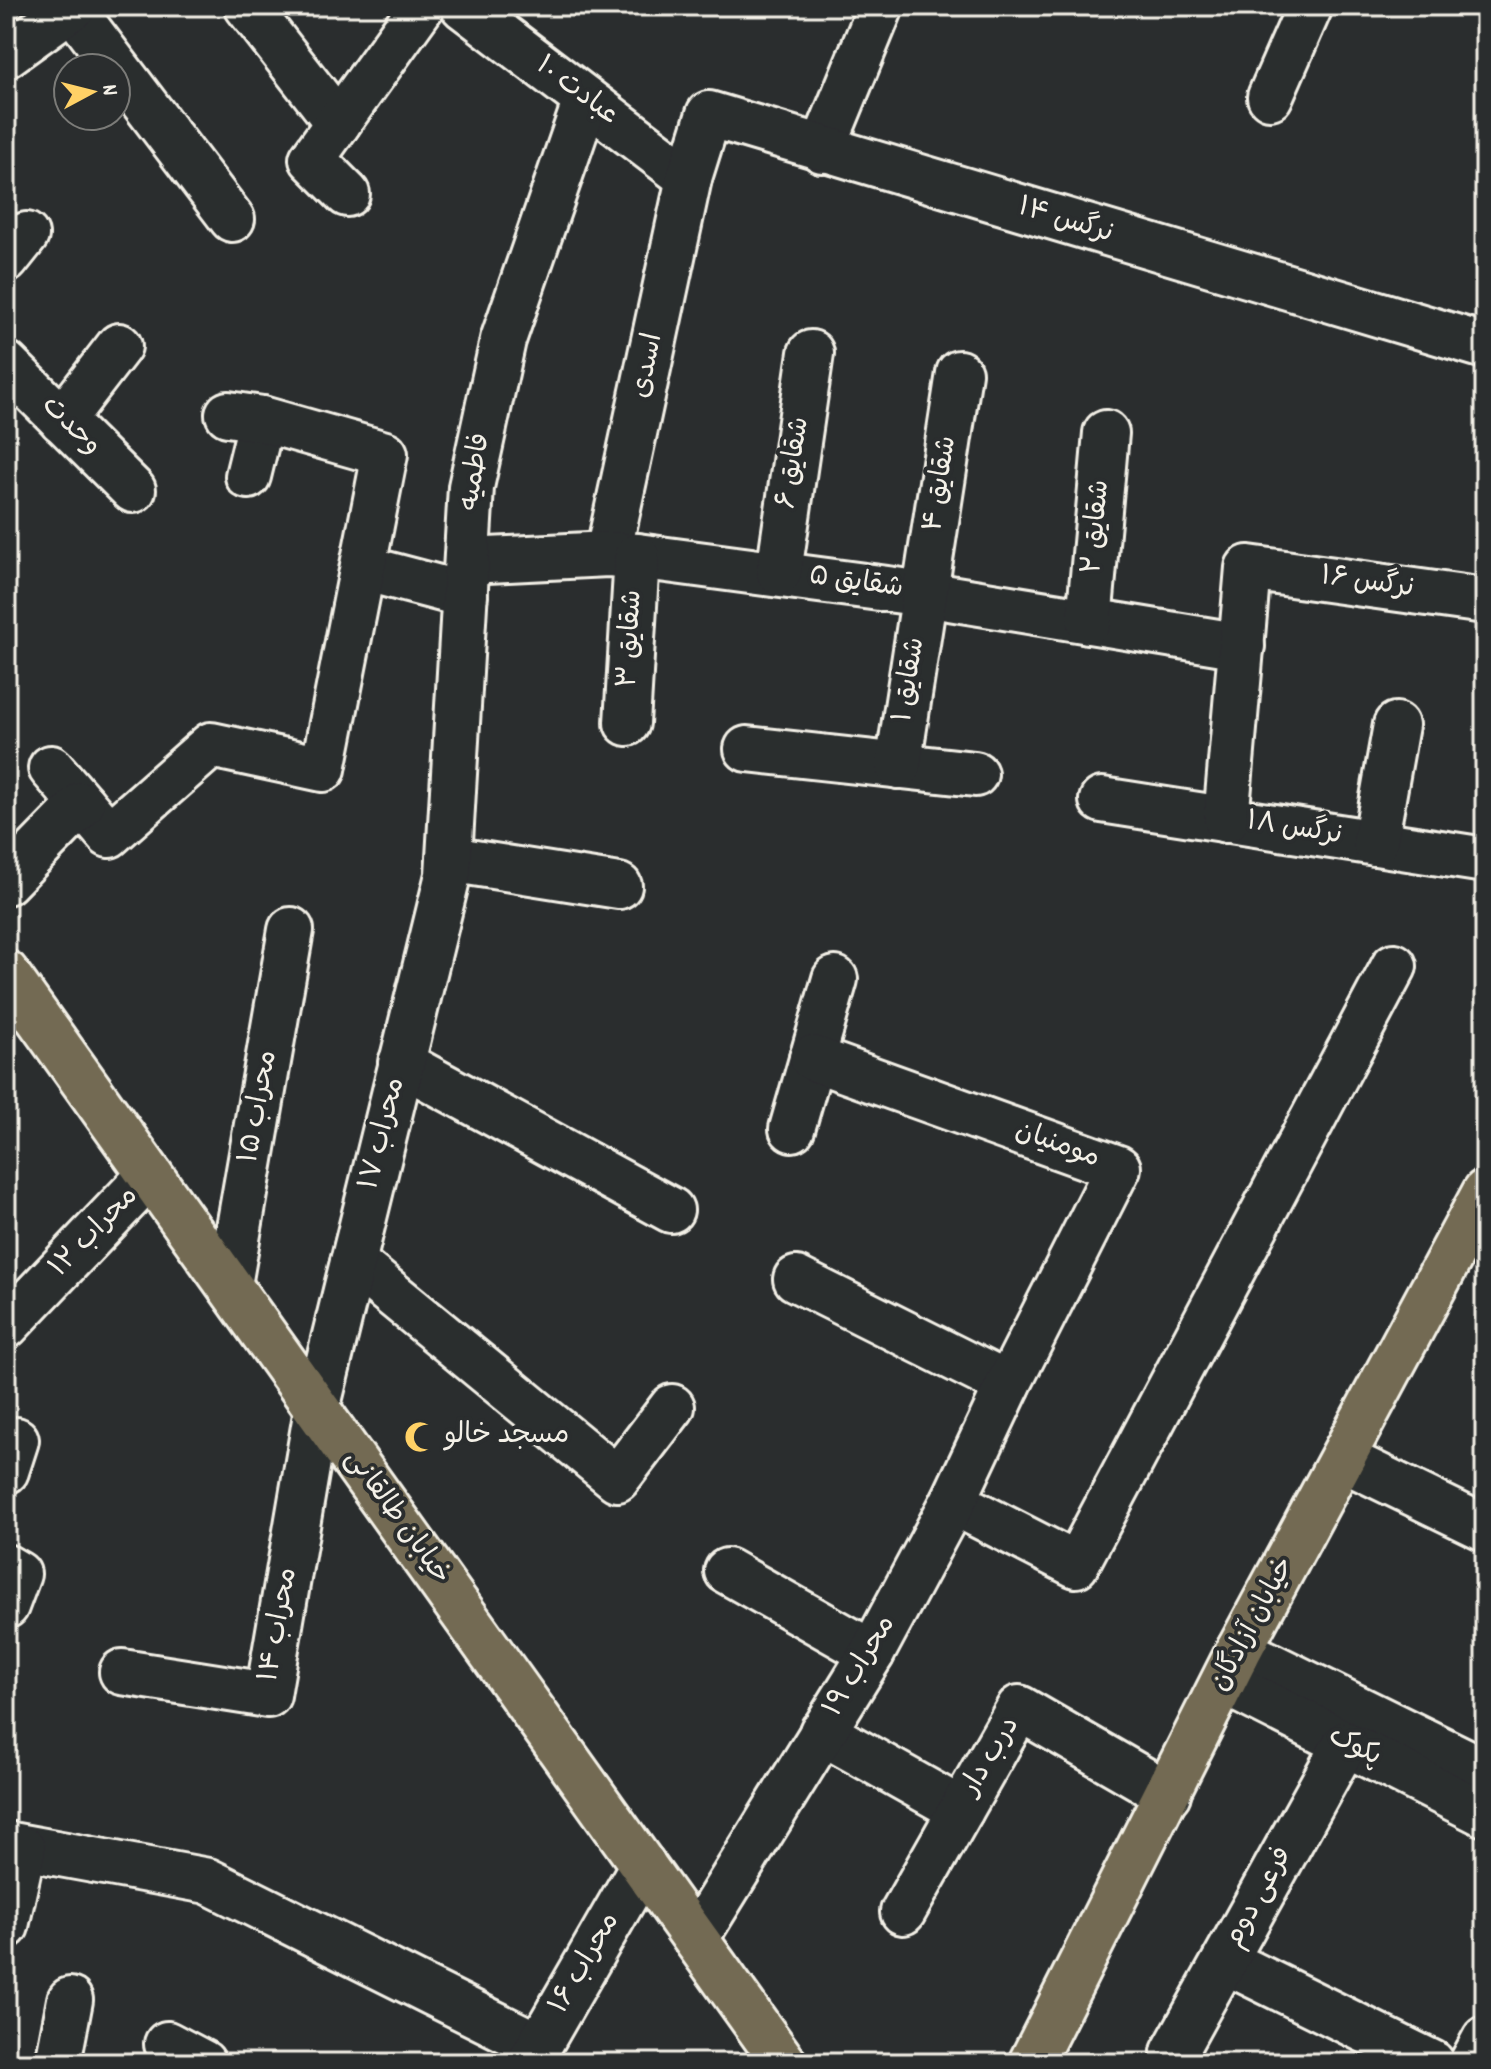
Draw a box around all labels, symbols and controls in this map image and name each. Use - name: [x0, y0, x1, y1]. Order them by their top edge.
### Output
- street label: عبادت ۱۰: [526, 47, 626, 137]
- north arrow: [52, 52, 132, 132]
- text: N: [92, 83, 124, 97]
- street label: نرگس ۱۴: [1012, 188, 1118, 255]
- street label: اسدی: [623, 330, 675, 402]
- street label: وحدت: [31, 388, 109, 466]
- street label: شقایق ۶: [768, 414, 822, 512]
- street label: فاطمیه: [451, 430, 503, 514]
- street label: شقایق ۴: [915, 433, 969, 535]
- street label: شقایق ۲: [1074, 478, 1122, 576]
- street label: نرگس ۱۶: [1318, 557, 1416, 610]
- street label: شقایق ۵: [806, 558, 906, 610]
- street label: شقایق ۳: [609, 589, 655, 689]
- street label: شقایق ۱: [885, 635, 937, 725]
- street label: نرگس ۱۸: [1243, 802, 1345, 857]
- street label: محراب ۱۵: [230, 1047, 290, 1167]
- street label: محراب ۱۷: [351, 1074, 417, 1194]
- street label: مومنیان: [1009, 1112, 1105, 1180]
- street label: محراب ۱۲: [41, 1178, 149, 1288]
- place label: مسجد خالو: [443, 1417, 569, 1457]
- mosque icon: مسجد خالو: [403, 1420, 437, 1454]
- street label: خیابان طالقانی: [333, 1442, 459, 1594]
- street label: خیابان آزادگان: [1201, 1550, 1306, 1699]
- street label: محراب ۱۴: [250, 1565, 310, 1685]
- street label: محراب ۱۹: [815, 1609, 907, 1725]
- street label: درب دار: [952, 1710, 1031, 1806]
- street label: پکوک: [1320, 1718, 1388, 1778]
- street label: فرعی دوم: [1216, 1840, 1304, 1956]
- street label: محراب ۱۶: [541, 1906, 631, 2022]

